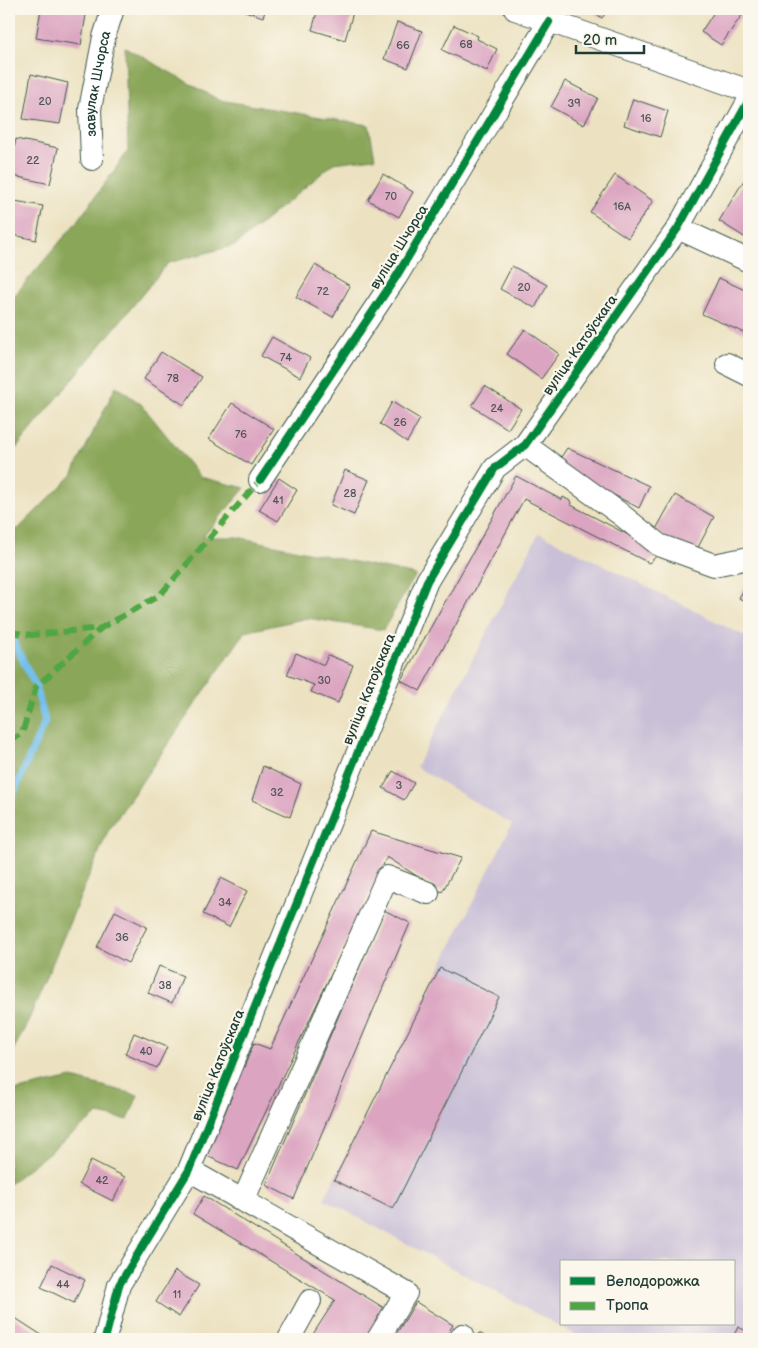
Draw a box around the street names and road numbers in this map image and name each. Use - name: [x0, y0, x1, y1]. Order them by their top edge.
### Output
- street label: завулак Шчорса: [81, 28, 114, 137]
- street label: вуліца Шчорса: [366, 201, 432, 292]
- street label: вуліца Катоўскага: [539, 291, 621, 398]
- street label: вуліца Катоўскага: [339, 630, 399, 747]
- street label: вуліца Катоўскага: [188, 1006, 248, 1123]

